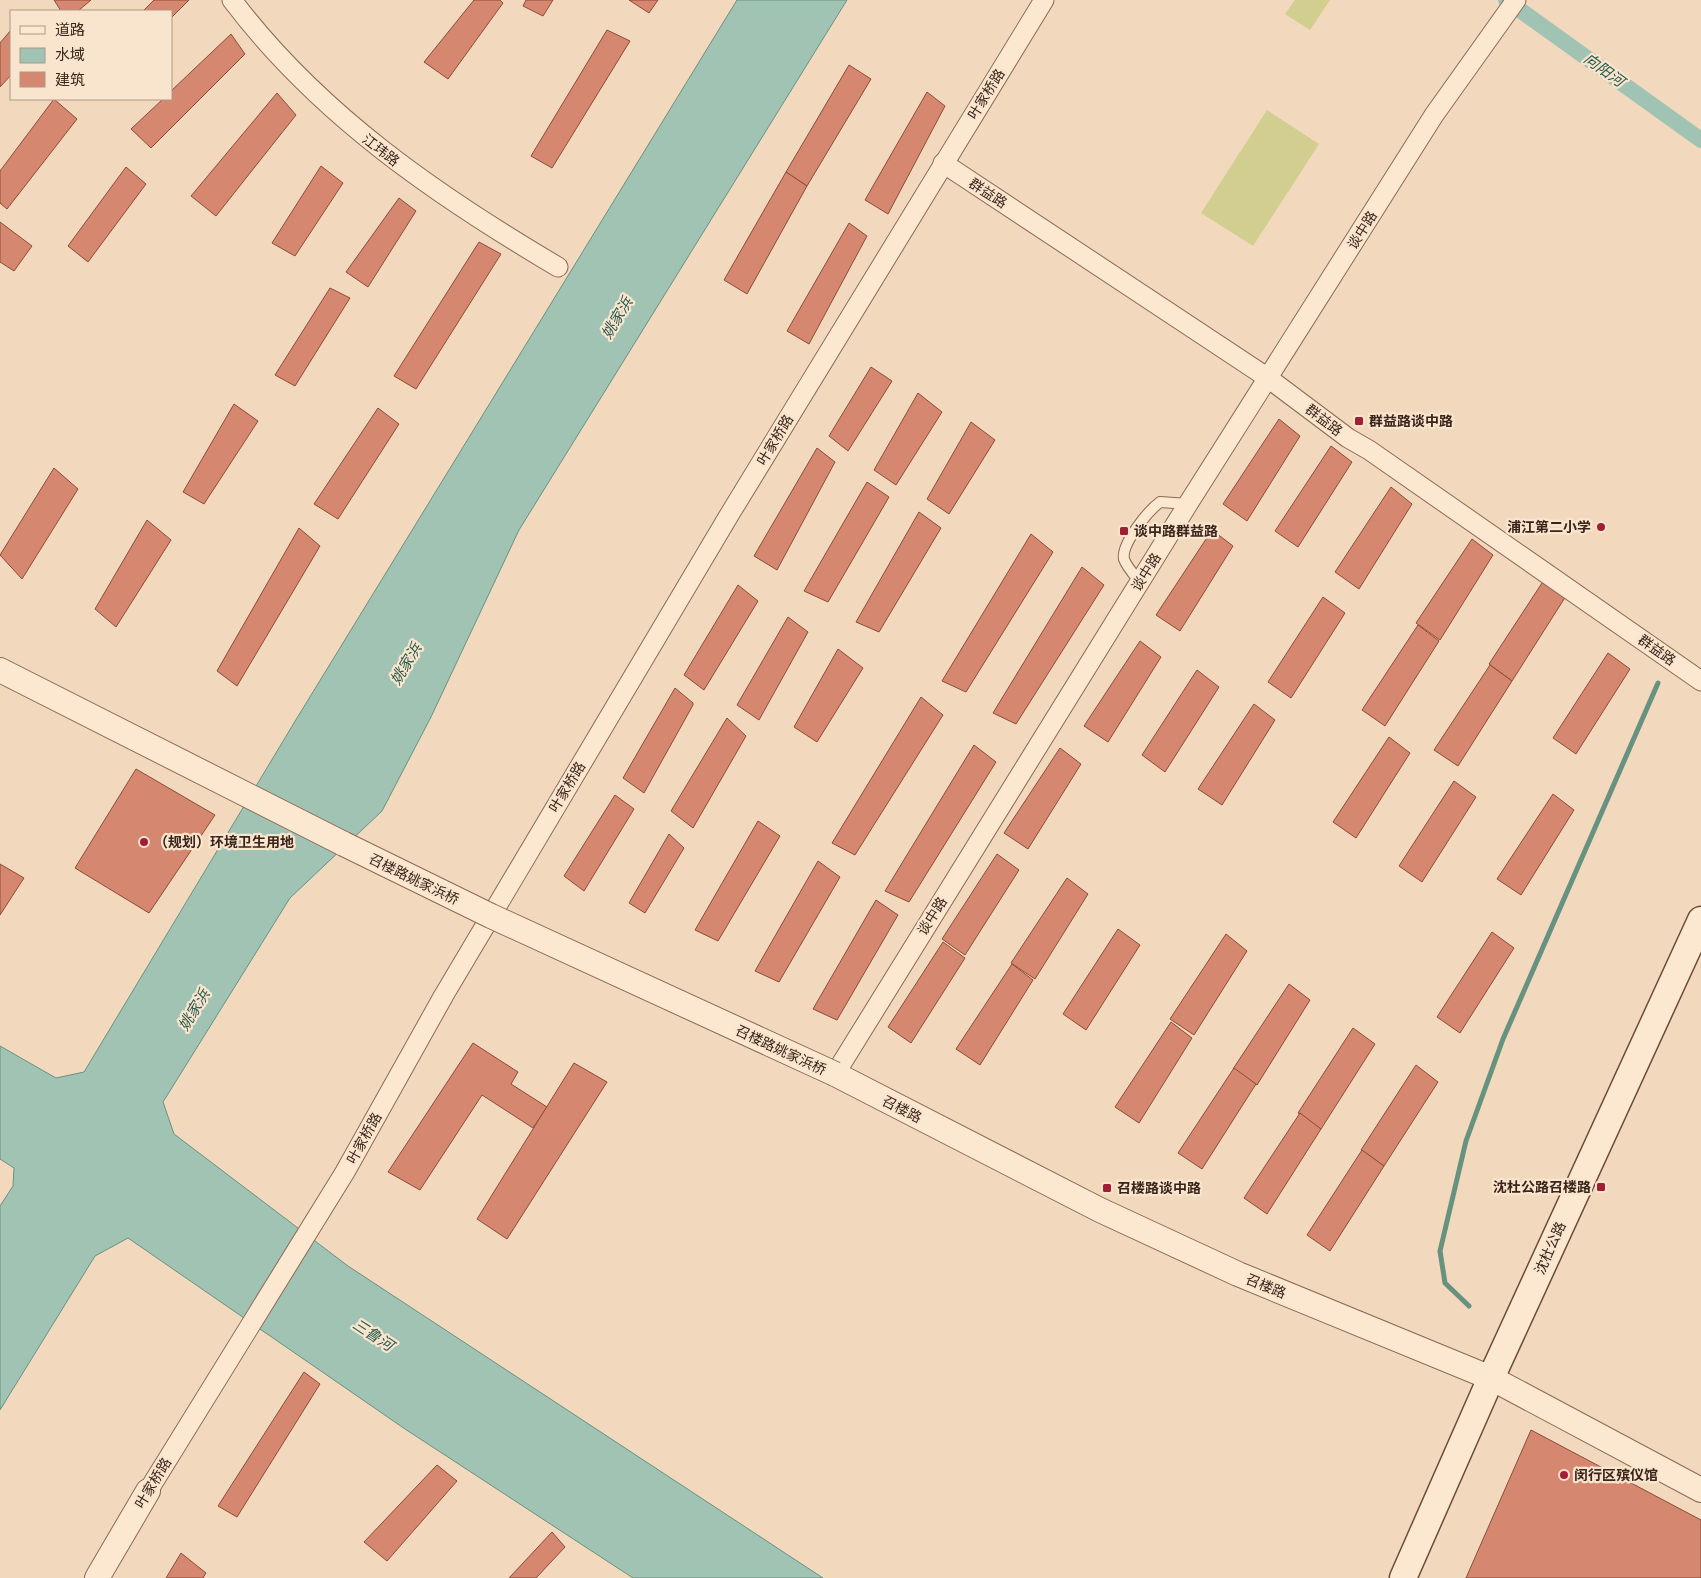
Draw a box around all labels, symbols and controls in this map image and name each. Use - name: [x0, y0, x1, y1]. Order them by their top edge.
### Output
- legend: [10, 10, 172, 100]
- text: 道路: [55, 19, 85, 39]
- text: 水域: [55, 44, 85, 64]
- water label: 向阳河: [1581, 48, 1631, 92]
- street label: 叶家桥路: [963, 65, 1008, 123]
- text: 建筑: [55, 69, 85, 89]
- street label: 江玮路: [359, 129, 404, 170]
- street label: 群益路: [965, 173, 1011, 212]
- street label: 谈中路: [1342, 207, 1381, 253]
- water label: 姚家浜: [596, 291, 637, 342]
- street label: 群益路: [1302, 399, 1347, 440]
- street label: 叶家桥路: [752, 411, 797, 469]
- place label: 群益路谈中路: [1369, 411, 1453, 430]
- marker: 群益路谈中路: [1353, 415, 1365, 427]
- place label: 浦江第二小学: [1507, 517, 1591, 536]
- place label: 谈中路群益路: [1134, 521, 1218, 540]
- marker: 浦江第二小学: [1595, 521, 1607, 533]
- marker: 谈中路群益路: [1118, 525, 1130, 537]
- street label: 谈中路: [1126, 549, 1165, 595]
- street label: 群益路: [1635, 630, 1680, 669]
- water label: 姚家浜: [385, 637, 426, 688]
- street label: 叶家桥路: [544, 758, 589, 816]
- place label: （规划）环境卫生用地: [154, 832, 294, 851]
- marker: （规划）环境卫生用地: [138, 836, 150, 848]
- street label: 召楼路姚家浜桥: [366, 849, 462, 909]
- street label: 谈中路: [912, 893, 951, 939]
- water label: 姚家浜: [173, 983, 214, 1034]
- street label: 召楼路姚家浜桥: [733, 1020, 830, 1079]
- street label: 召楼路: [879, 1091, 925, 1127]
- street label: 叶家桥路: [342, 1109, 385, 1167]
- place label: 沈杜公路召楼路: [1493, 1177, 1591, 1196]
- place label: 召楼路谈中路: [1117, 1178, 1201, 1197]
- marker: 沈杜公路召楼路: [1595, 1181, 1607, 1193]
- marker: 召楼路谈中路: [1101, 1182, 1113, 1194]
- street label: 沈杜公路: [1529, 1218, 1570, 1277]
- street label: 召楼路: [1243, 1269, 1289, 1302]
- water label: 三鲁河: [349, 1314, 400, 1356]
- street label: 叶家桥路: [130, 1454, 175, 1512]
- place label: 闵行区殡仪馆: [1574, 1465, 1658, 1484]
- marker: 闵行区殡仪馆: [1558, 1469, 1570, 1481]

